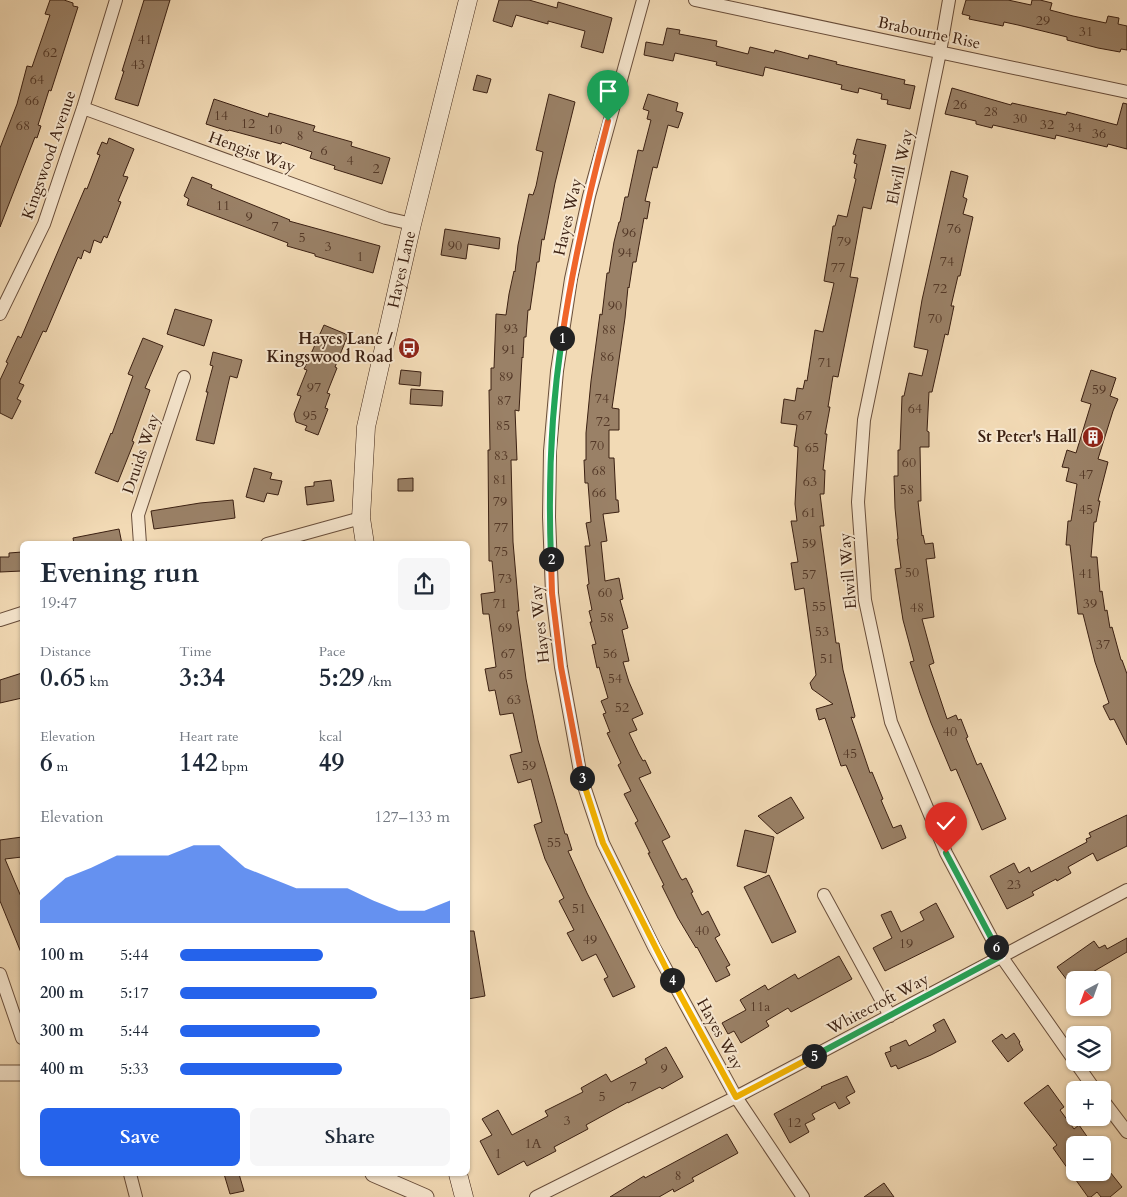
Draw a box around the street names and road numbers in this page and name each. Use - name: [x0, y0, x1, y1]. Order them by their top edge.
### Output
- street label: Brabourne Rise: [876, 11, 982, 55]
- street label: Kingswood Avenue: [17, 88, 81, 222]
- street label: Hengist Way: [206, 126, 299, 178]
- street label: Elwill Way: [881, 127, 919, 207]
- street label: Hayes Way: [548, 176, 588, 258]
- street label: Hayes Lane: [382, 229, 421, 310]
- street label: Druids Way: [117, 411, 165, 497]
- street label: Elwill Way: [834, 531, 862, 610]
- street label: Hayes Way: [525, 583, 555, 664]
- street label: Whitecroft Way: [822, 968, 933, 1041]
- street label: Hayes Way: [691, 994, 749, 1074]

